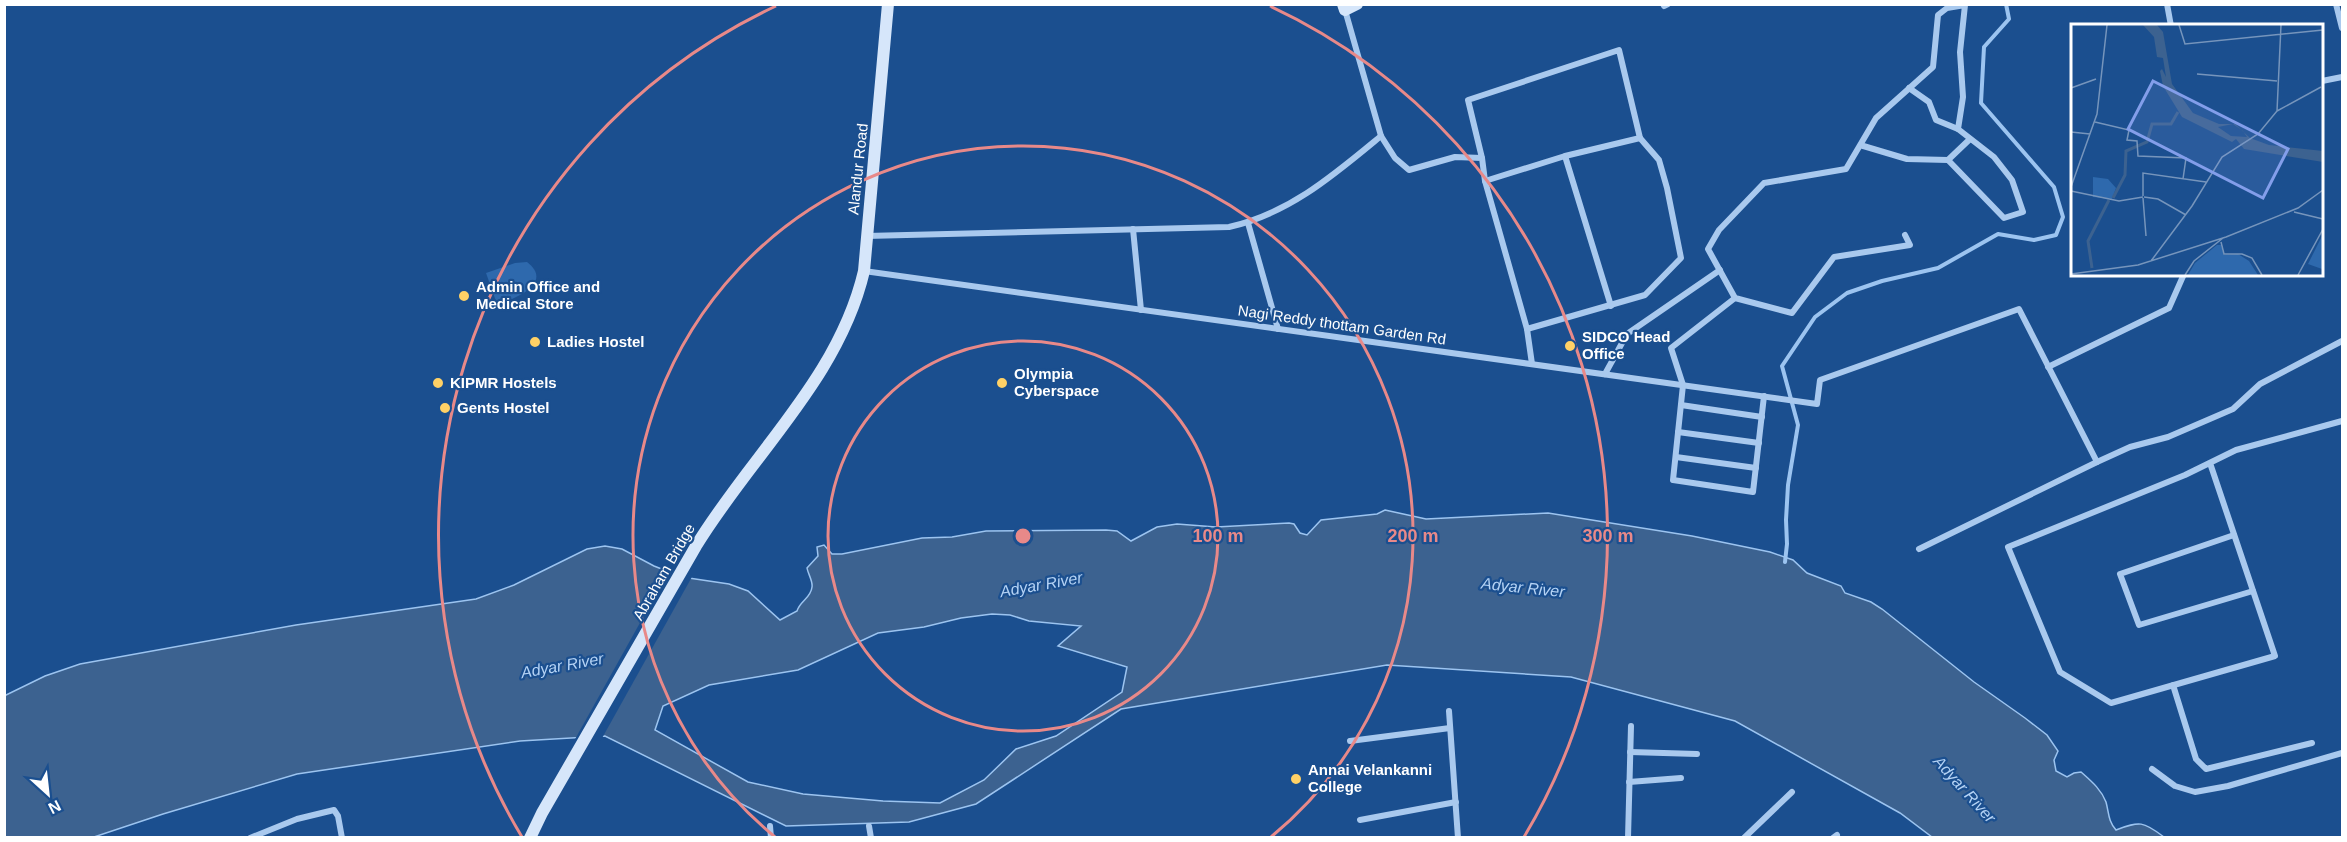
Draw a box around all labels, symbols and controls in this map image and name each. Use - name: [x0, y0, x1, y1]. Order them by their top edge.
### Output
- inset map: [2071, 24, 2323, 276]
- street label: Alandur Road: [844, 122, 871, 215]
- place label: Admin Office and Medical Store: [476, 278, 600, 312]
- marker: Admin Office and Medical Store: [457, 289, 471, 303]
- street label: Nagi Reddy thottam Garden Rd: [1237, 301, 1447, 348]
- place label: SIDCO Head Office: [1582, 328, 1670, 362]
- place label: Ladies Hostel: [547, 333, 645, 350]
- marker: Ladies Hostel: [528, 335, 542, 349]
- marker: SIDCO Head Office: [1563, 339, 1577, 353]
- place label: Olympia Cyberspace: [1014, 365, 1099, 399]
- place label: KIPMR Hostels: [450, 374, 557, 391]
- marker: KIPMR Hostels: [431, 376, 445, 390]
- marker: Olympia Cyberspace: [995, 376, 1009, 390]
- place label: Gents Hostel: [457, 399, 550, 416]
- marker: Gents Hostel: [438, 401, 452, 415]
- street label: Abraham Bridge: [629, 521, 698, 623]
- centre of rings: [1013, 526, 1033, 546]
- text: 100 m: [1192, 526, 1244, 546]
- text: 200 m: [1387, 526, 1439, 546]
- text: 300 m: [1582, 526, 1634, 546]
- water label: Adyar River: [997, 569, 1084, 600]
- water label: Adyar River: [1480, 575, 1566, 600]
- water label: Adyar River: [518, 650, 605, 681]
- water label: Adyar River: [1930, 752, 1999, 827]
- place label: Annai Velankanni College: [1308, 761, 1432, 795]
- north arrow: [18, 764, 78, 824]
- marker: Annai Velankanni College: [1289, 772, 1303, 786]
- text: N: [46, 797, 64, 817]

